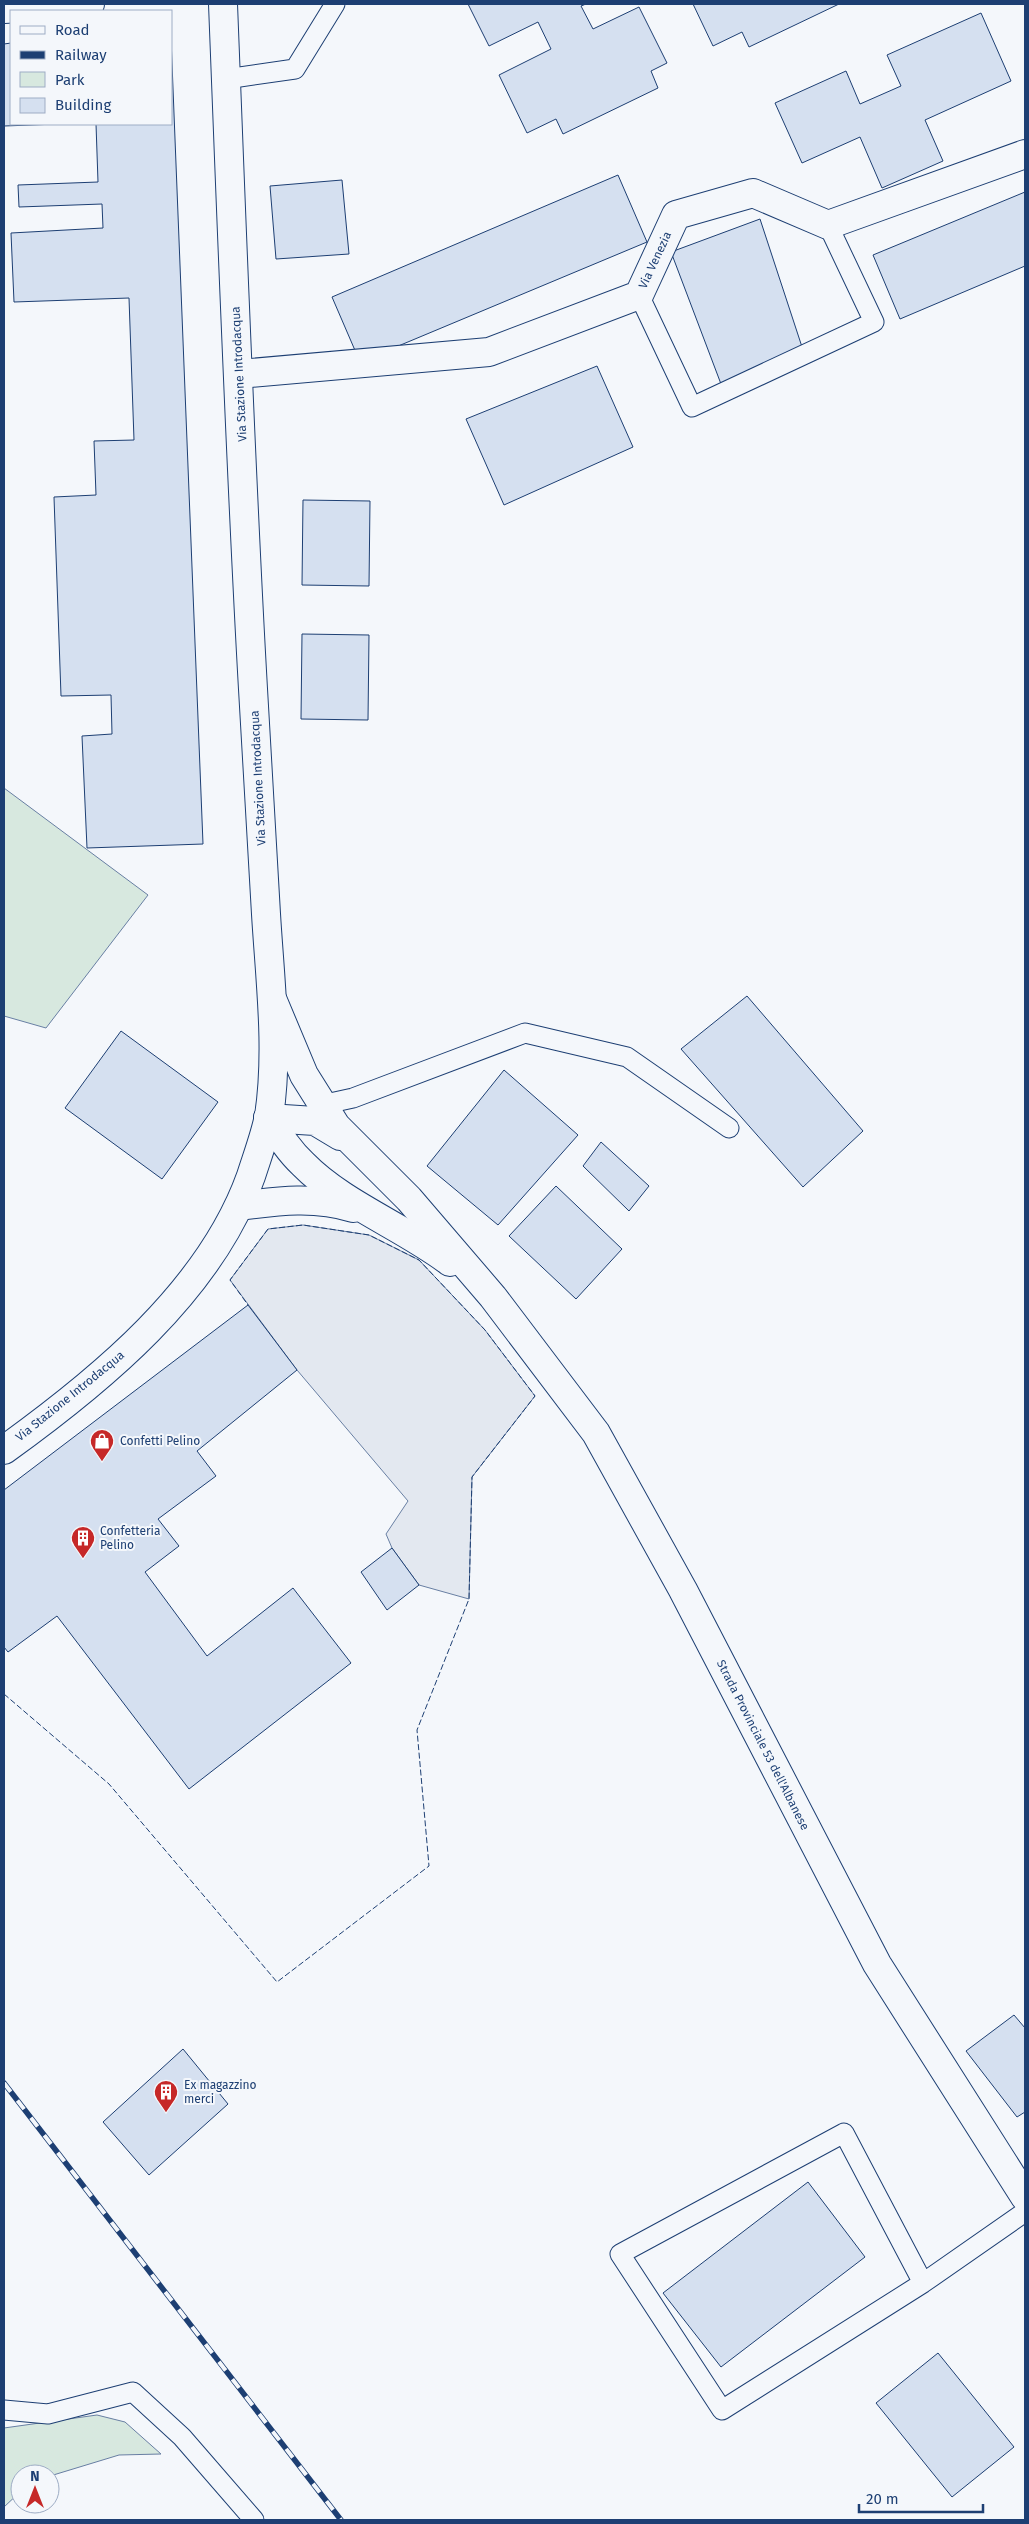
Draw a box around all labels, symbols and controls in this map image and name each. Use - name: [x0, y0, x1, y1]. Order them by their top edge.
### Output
- legend: [10, 10, 172, 125]
- text: Road: [55, 21, 90, 39]
- text: Railway: [55, 46, 107, 64]
- text: Park: [55, 71, 85, 89]
- text: Building: [55, 96, 111, 114]
- street label: Via Venezia: [636, 229, 674, 291]
- street label: Via Stazione Introdacqua: [228, 306, 250, 442]
- street label: Via Stazione Introdacqua: [247, 710, 269, 846]
- street label: Via Stazione Introdacqua: [13, 1348, 127, 1444]
- shop icon: Confetti Pelino: [89, 1428, 115, 1462]
- place label: Confetti Pelino: [120, 1434, 200, 1448]
- place label: Confetteria Pelino: [100, 1524, 161, 1552]
- building icon: Confetteria Pelino: [70, 1525, 96, 1559]
- street label: Strada Provinciale 53 dell'Albanese: [714, 1658, 812, 1832]
- place label: Ex magazzino merci: [184, 2078, 257, 2106]
- building icon: Ex magazzino merci: [153, 2079, 179, 2113]
- north arrow: [10, 2464, 60, 2514]
- text: N: [30, 2468, 40, 2485]
- scale bar: [859, 2482, 983, 2514]
- text: 20 m: [866, 2490, 899, 2508]

